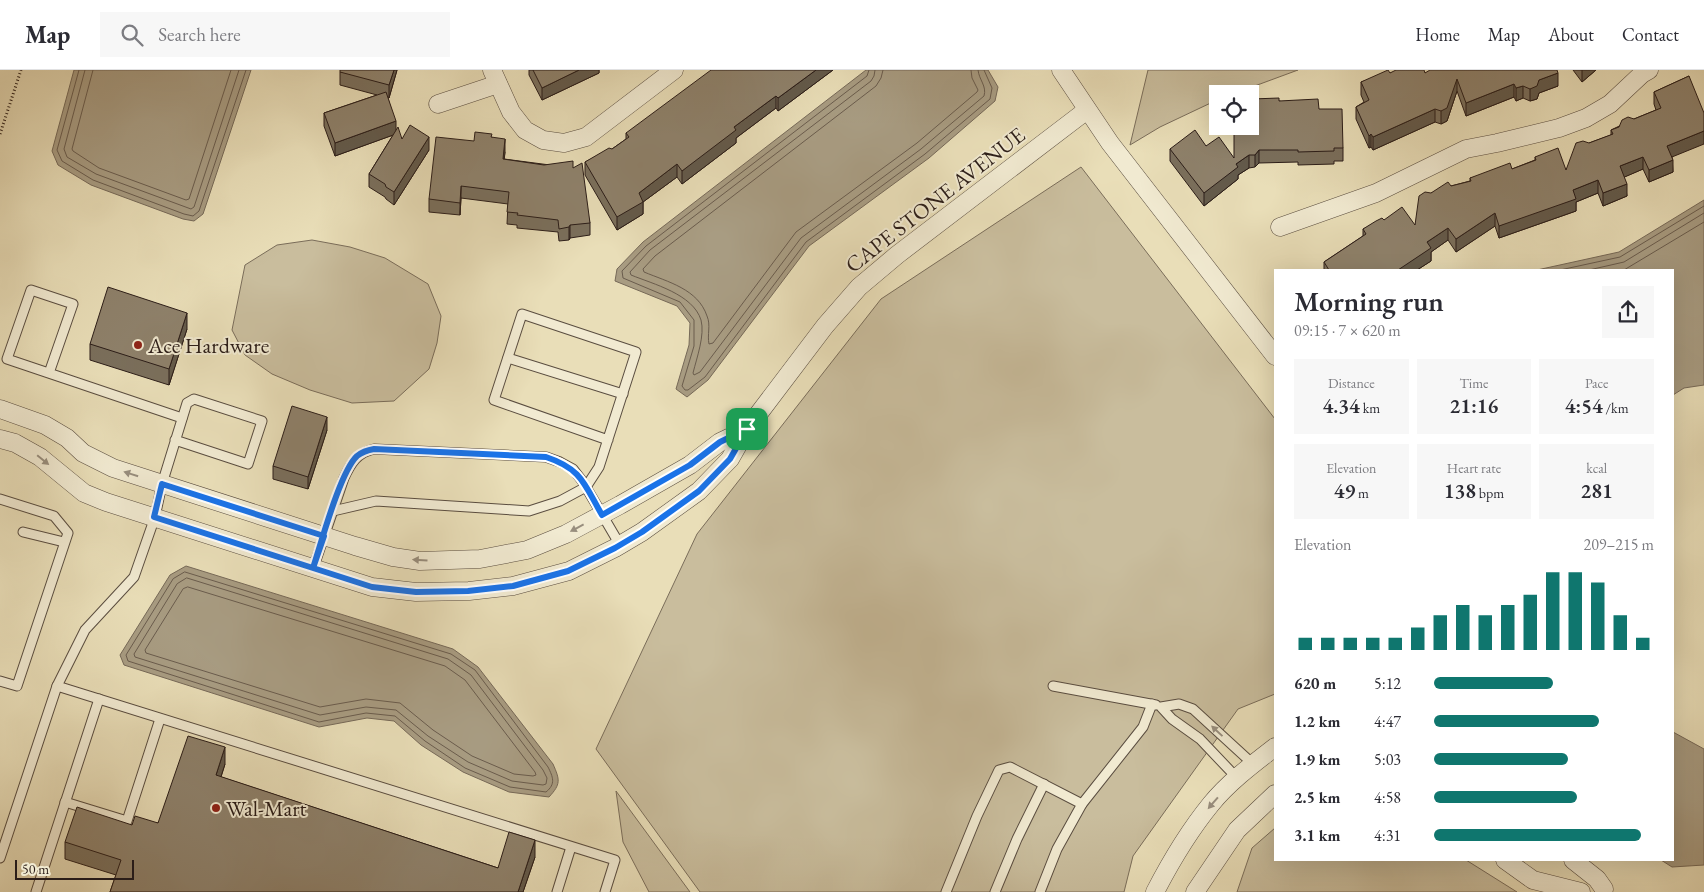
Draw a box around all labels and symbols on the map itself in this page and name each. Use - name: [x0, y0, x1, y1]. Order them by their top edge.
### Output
- street label: CAPE STONE AVENUE: [839, 121, 1031, 279]
- place label: Ace Hardware: [147, 331, 270, 360]
- marker: Ace Hardware: [132, 339, 144, 351]
- pin: [726, 408, 768, 450]
- one-way arrow: [36, 455, 49, 466]
- one-way arrow: [123, 469, 138, 477]
- one-way arrow: [570, 524, 585, 532]
- one-way arrow: [412, 556, 428, 564]
- one-way arrow: [1211, 725, 1223, 737]
- place label: Wal-Mart: [226, 794, 307, 823]
- one-way arrow: [1208, 797, 1219, 809]
- marker: Wal-Mart: [210, 802, 222, 814]
- scale bar: [15, 857, 134, 880]

